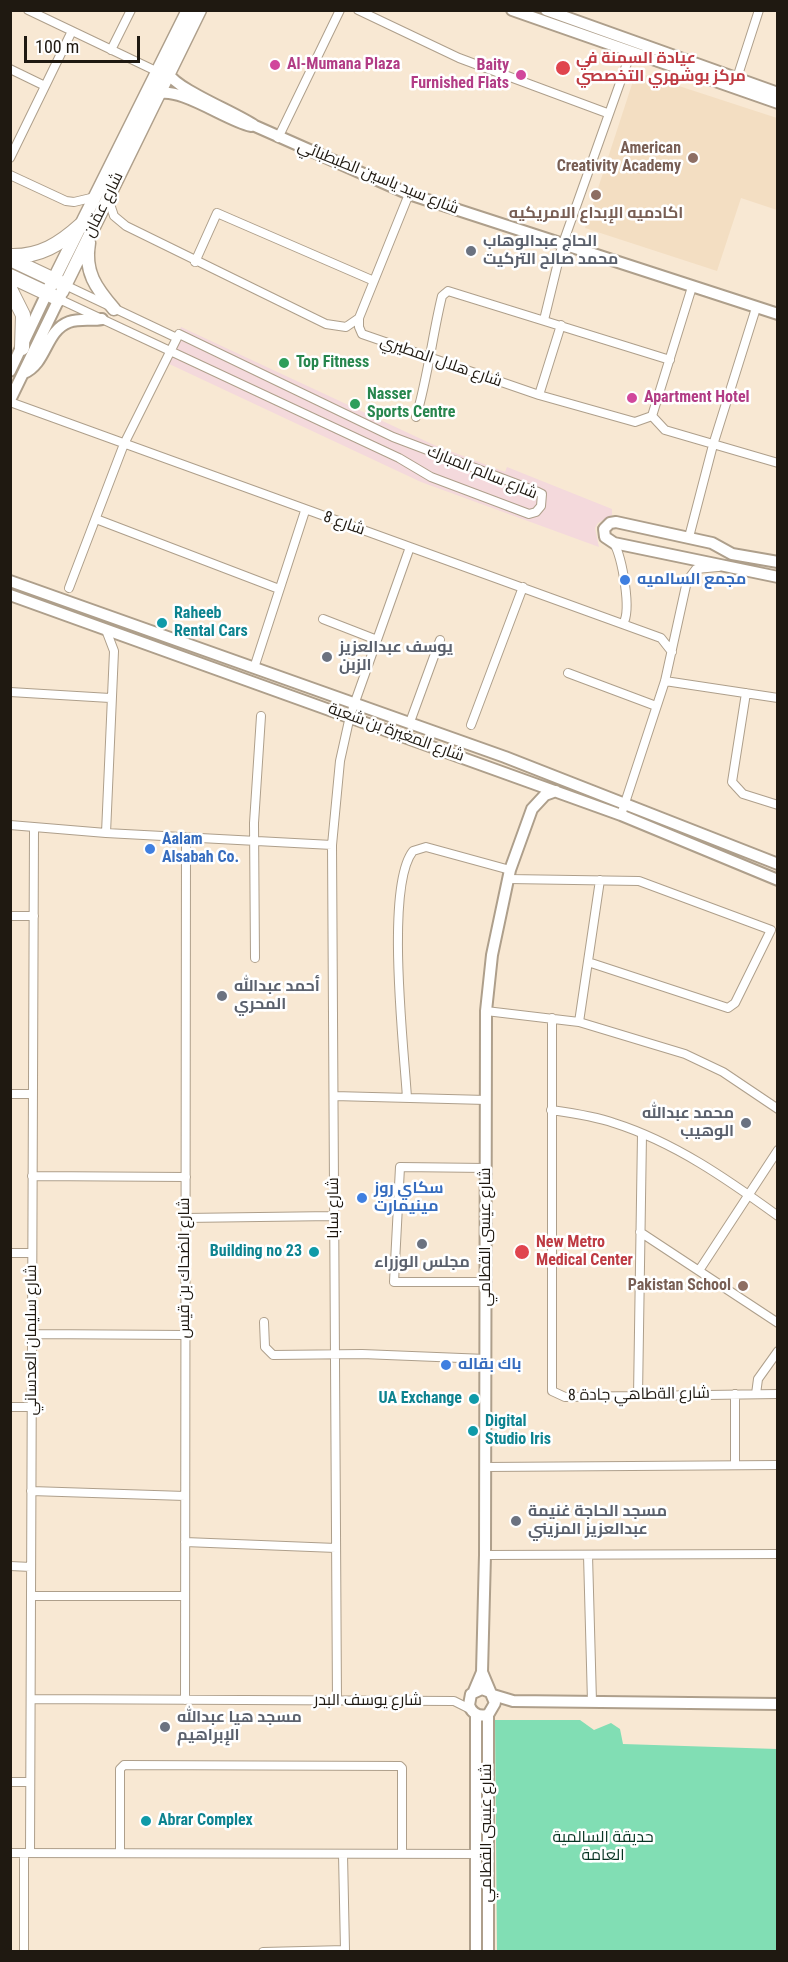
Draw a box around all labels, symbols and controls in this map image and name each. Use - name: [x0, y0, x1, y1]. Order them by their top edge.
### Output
- scale bar: [27, 24, 142, 62]
- text: 100 m: [35, 36, 79, 57]
- place label: عيادة السمنة في مركز بوشهري التخصصي: [576, 49, 746, 87]
- place label: Al-Mumana Plaza: [287, 55, 400, 75]
- place label: Baity Furnished Flats: [411, 56, 509, 94]
- marker: Al-Mumana Plaza: [268, 58, 282, 72]
- marker: عيادة السمنة في مركز بوشهري التخصصي: [554, 59, 572, 77]
- marker: Baity Furnished Flats: [514, 68, 528, 82]
- street label: شارع سيد ياسين الطبطبائي: [295, 137, 461, 219]
- place label: American Creativity Academy: [557, 139, 681, 177]
- marker: American Creativity Academy: [686, 151, 700, 165]
- street label: شارع عمّان: [80, 169, 128, 241]
- marker: اكادميه الإبداع الامريكيه: [589, 188, 603, 202]
- place label: اكادميه الإبداع الامريكيه: [509, 204, 683, 224]
- place label: الحاج عبدالوهاب محمد صالح التركيت: [483, 232, 618, 270]
- marker: الحاج عبدالوهاب محمد صالح التركيت: [464, 244, 478, 258]
- street label: شارع هلال المطيري: [377, 332, 505, 392]
- place label: Top Fitness: [296, 353, 369, 373]
- marker: Top Fitness: [277, 356, 291, 370]
- place label: Nasser Sports Centre: [367, 385, 455, 423]
- place label: Apartment Hotel: [644, 388, 750, 408]
- marker: Apartment Hotel: [625, 391, 639, 405]
- marker: Nasser Sports Centre: [348, 397, 362, 411]
- street label: شارع سالم المبارك: [424, 442, 540, 504]
- street label: شارع 8: [321, 508, 367, 540]
- place label: مجمع السالميه: [637, 570, 746, 590]
- marker: مجمع السالميه: [618, 573, 632, 587]
- place label: Raheeb Rental Cars: [174, 604, 248, 642]
- marker: Raheeb Rental Cars: [155, 616, 169, 630]
- place label: يوسف عبدالعزيز الزبن: [339, 638, 453, 676]
- marker: يوسف عبدالعزيز الزبن: [320, 650, 334, 664]
- street label: شارع المغيرة بن شعبة: [325, 699, 467, 767]
- place label: Aalam Alsabah Co.: [162, 830, 239, 868]
- marker: Aalam Alsabah Co.: [143, 842, 157, 856]
- place label: أحمد عبدالله المحري: [234, 977, 320, 1015]
- marker: أحمد عبدالله المحري: [215, 989, 229, 1003]
- place label: محمد عبدالله الوهيب: [642, 1104, 734, 1142]
- marker: محمد عبدالله الوهيب: [739, 1116, 753, 1130]
- street label: شارع عيسى القطامي: [476, 1168, 496, 1306]
- street label: شارع سابا: [324, 1177, 344, 1239]
- place label: سكاي روز مينيمارت: [374, 1179, 444, 1217]
- marker: سكاي روز مينيمارت: [355, 1191, 369, 1205]
- street label: شارع الضحاك بن قيس: [175, 1197, 195, 1339]
- place label: New Metro Medical Center: [536, 1233, 633, 1271]
- marker: مجلس الوزراء: [415, 1237, 429, 1251]
- place label: Building no 23: [210, 1242, 302, 1262]
- marker: New Metro Medical Center: [513, 1243, 531, 1261]
- marker: Building no 23: [307, 1245, 321, 1259]
- place label: مجلس الوزراء: [374, 1253, 470, 1273]
- street label: شارع سليمان العدساني: [22, 1264, 42, 1416]
- place label: Pakistan School: [628, 1276, 731, 1296]
- marker: Pakistan School: [736, 1279, 750, 1293]
- place label: باك بقاله: [458, 1355, 522, 1375]
- marker: باك بقاله: [439, 1358, 453, 1372]
- street label: شارع الةطاهي جادة 8: [568, 1384, 710, 1406]
- place label: UA Exchange: [379, 1389, 462, 1409]
- marker: UA Exchange: [467, 1392, 481, 1406]
- place label: Digital Studio Iris: [485, 1412, 551, 1450]
- marker: Digital Studio Iris: [466, 1424, 480, 1438]
- place label: مسجد الحاجة غنيمة عبدالعزيز المزيني: [528, 1502, 667, 1540]
- marker: مسجد الحاجة غنيمة عبدالعزيز المزيني: [509, 1514, 523, 1528]
- street label: شارع يوسف البدر: [314, 1691, 422, 1711]
- place label: مسجد هيا عبدالله الإبراهيم: [177, 1708, 302, 1746]
- marker: مسجد هيا عبدالله الإبراهيم: [158, 1720, 172, 1734]
- street label: شارع عيسى القطامي: [477, 1764, 497, 1902]
- place label: Abrar Complex: [158, 1811, 253, 1831]
- marker: Abrar Complex: [139, 1814, 153, 1828]
- park label: حديقة السالمية العامة: [552, 1828, 654, 1866]

